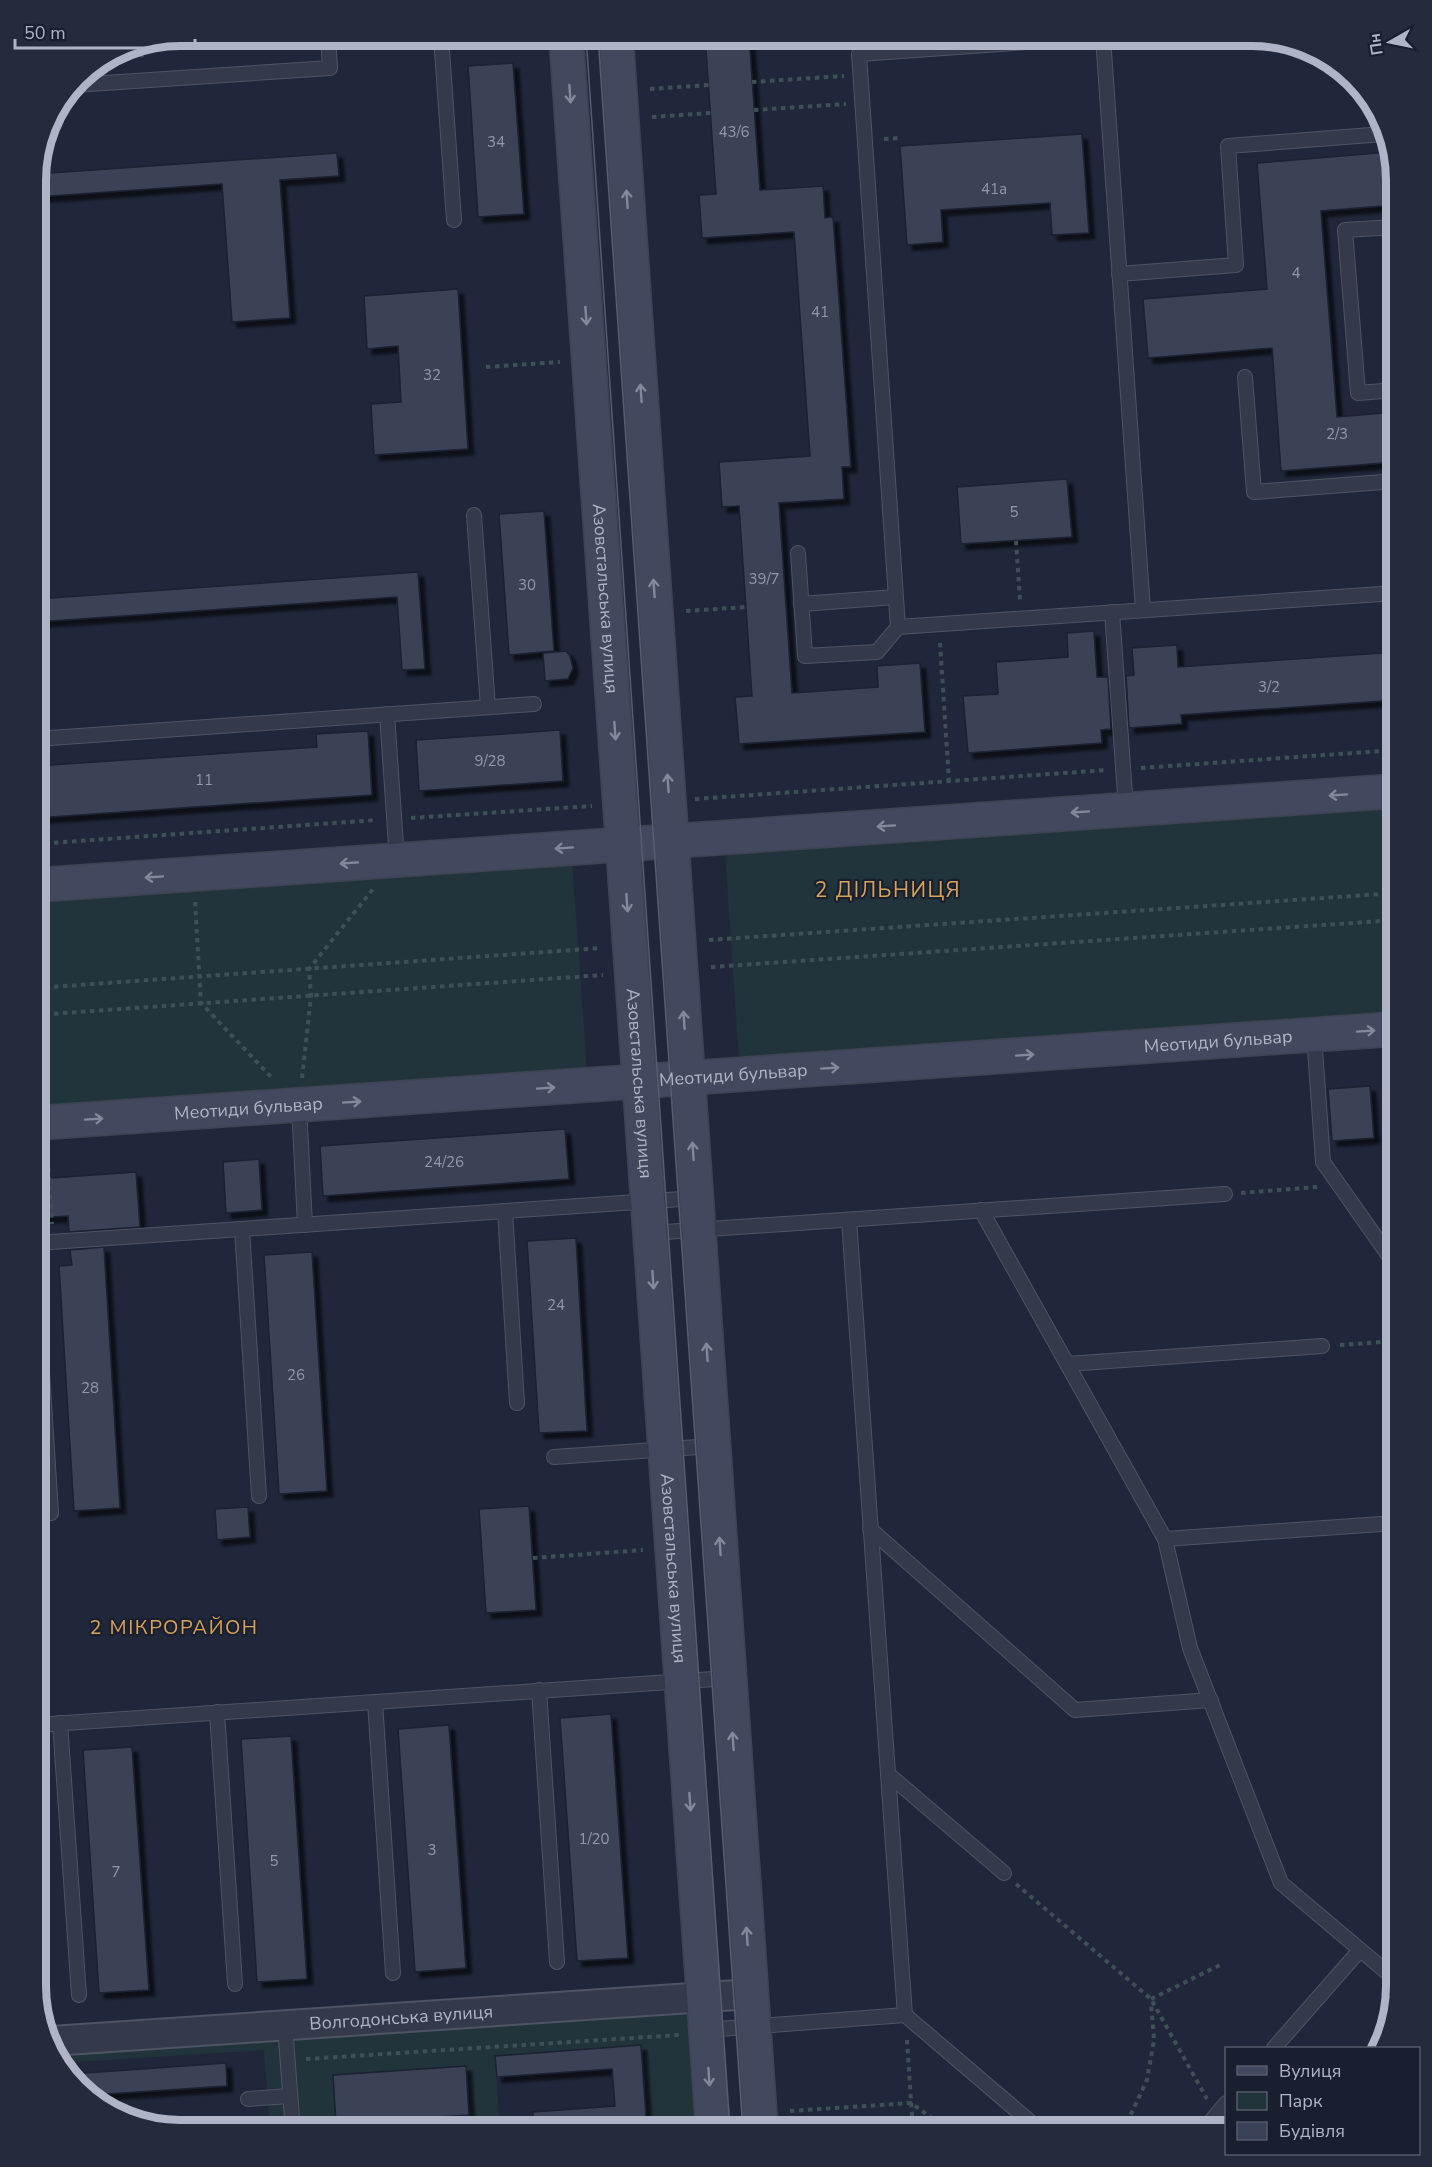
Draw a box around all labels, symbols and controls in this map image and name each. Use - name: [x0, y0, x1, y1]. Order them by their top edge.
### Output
- scale bar: [15, 12, 195, 50]
- north arrow: [1360, 12, 1420, 72]
- text: 50 m: [24, 21, 66, 45]
- text: Пн: [1364, 32, 1389, 57]
- one-way arrow: [565, 84, 576, 104]
- house number: 43/6: [718, 122, 750, 142]
- house number: 34: [487, 132, 505, 152]
- house number: 41а: [981, 179, 1007, 199]
- one-way arrow: [622, 189, 633, 209]
- house number: 4: [1291, 263, 1301, 283]
- house number: 41: [811, 302, 829, 322]
- one-way arrow: [581, 305, 592, 325]
- house number: 32: [423, 365, 441, 385]
- one-way arrow: [635, 384, 646, 404]
- house number: 2/3: [1326, 424, 1348, 444]
- house number: 5: [1009, 502, 1019, 522]
- street label: Азовстальська вулиця: [587, 503, 624, 694]
- house number: 39/7: [748, 569, 780, 589]
- house number: 30: [518, 575, 536, 595]
- one-way arrow: [648, 579, 659, 598]
- house number: 3/2: [1258, 677, 1280, 697]
- one-way arrow: [610, 721, 621, 741]
- house number: 9/28: [474, 751, 506, 771]
- house number: 11: [195, 770, 213, 790]
- one-way arrow: [662, 773, 673, 793]
- one-way arrow: [1328, 789, 1348, 800]
- one-way arrow: [1071, 807, 1091, 818]
- one-way arrow: [876, 821, 896, 832]
- one-way arrow: [555, 843, 575, 854]
- one-way arrow: [339, 858, 359, 869]
- one-way arrow: [145, 871, 165, 882]
- district label: 2 ДІЛЬНИЦЯ: [815, 876, 961, 904]
- one-way arrow: [622, 892, 633, 912]
- street label: Азовстальська вулиця: [621, 988, 658, 1179]
- one-way arrow: [678, 1010, 689, 1030]
- street label: Меотиди бульвар: [1143, 1024, 1293, 1058]
- one-way arrow: [1355, 1026, 1375, 1037]
- one-way arrow: [1014, 1049, 1034, 1060]
- street label: Меотиди бульвар: [658, 1058, 808, 1092]
- one-way arrow: [820, 1063, 840, 1074]
- one-way arrow: [536, 1082, 556, 1093]
- street label: Меотиди бульвар: [173, 1091, 324, 1125]
- one-way arrow: [341, 1096, 361, 1107]
- one-way arrow: [84, 1114, 104, 1125]
- one-way arrow: [687, 1141, 698, 1161]
- house number: 24/26: [424, 1152, 464, 1172]
- one-way arrow: [648, 1270, 659, 1290]
- house number: 24: [547, 1295, 565, 1315]
- one-way arrow: [701, 1342, 712, 1362]
- house number: 26: [287, 1365, 305, 1385]
- house number: 28: [81, 1378, 99, 1398]
- street label: Азовстальська вулиця: [655, 1472, 692, 1664]
- one-way arrow: [714, 1537, 725, 1557]
- district label: 2 МІКРОРАЙОН: [89, 1614, 259, 1641]
- one-way arrow: [728, 1732, 739, 1752]
- one-way arrow: [685, 1791, 696, 1811]
- house number: 1/20: [578, 1829, 610, 1849]
- house number: 3: [427, 1840, 437, 1860]
- house number: 5: [269, 1851, 279, 1871]
- house number: 7: [111, 1862, 121, 1882]
- one-way arrow: [741, 1926, 752, 1946]
- street label: Волгодонська вулиця: [309, 1999, 494, 2036]
- legend: [1225, 2047, 1420, 2155]
- text: Вулиця: [1279, 2059, 1341, 2083]
- one-way arrow: [704, 2066, 715, 2086]
- text: Парк: [1279, 2089, 1323, 2113]
- text: Будівля: [1279, 2119, 1345, 2143]

